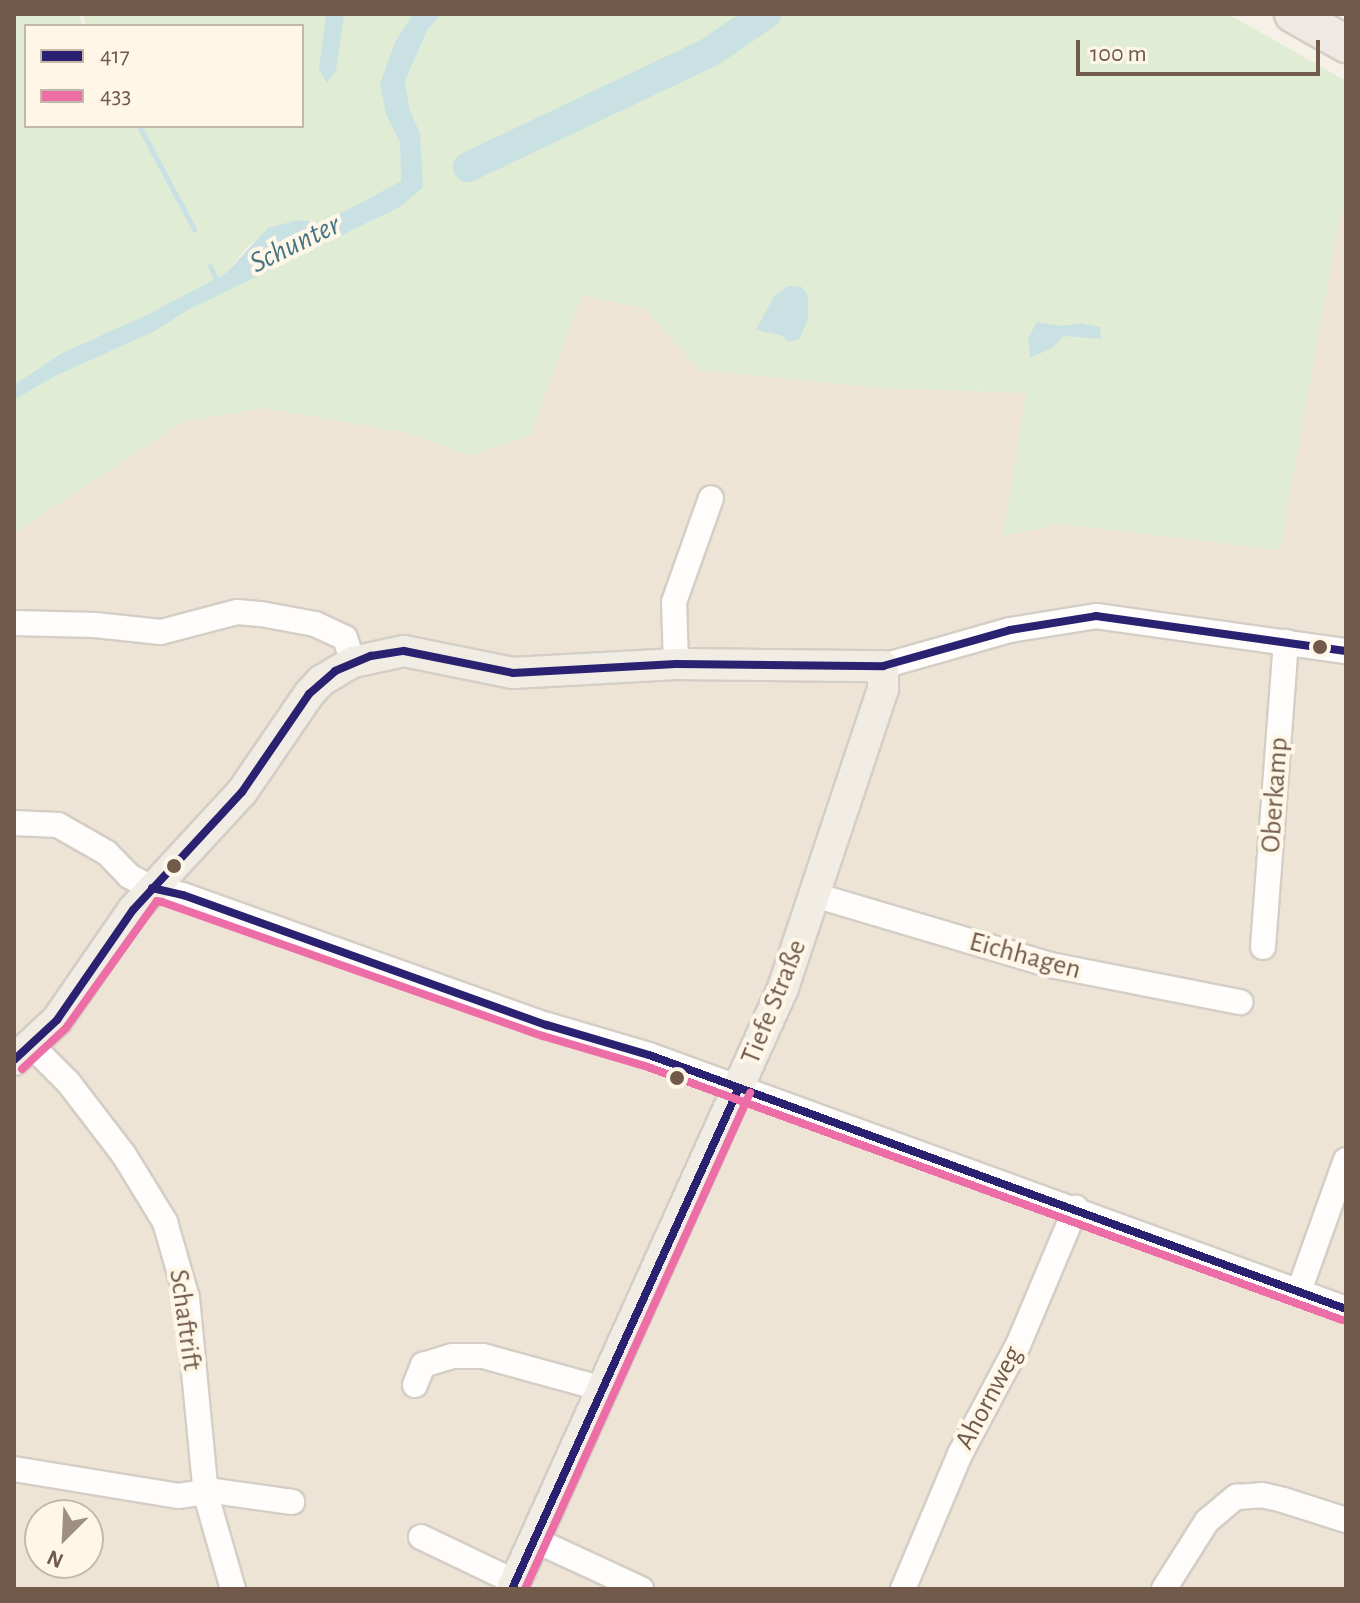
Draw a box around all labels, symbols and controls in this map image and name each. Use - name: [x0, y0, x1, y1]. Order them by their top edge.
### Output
- legend: [24, 24, 304, 128]
- scale bar: [1080, 24, 1324, 74]
- text: 100 m: [1090, 42, 1147, 66]
- text: 417: [100, 44, 130, 68]
- text: 433: [100, 84, 131, 108]
- water label: Schunter: [244, 207, 346, 281]
- unlabelled marker: [1312, 639, 1328, 655]
- street label: Oberkamp: [1254, 736, 1296, 854]
- unlabelled marker: [166, 858, 182, 874]
- street label: Eichhagen: [966, 925, 1084, 987]
- street label: Tiefe Straße: [734, 935, 814, 1069]
- unlabelled marker: [669, 1070, 685, 1086]
- street label: Schaftrift: [161, 1267, 209, 1373]
- street label: Ahornweg: [948, 1341, 1030, 1455]
- north arrow: [24, 1499, 104, 1579]
- text: N: [44, 1546, 67, 1572]

